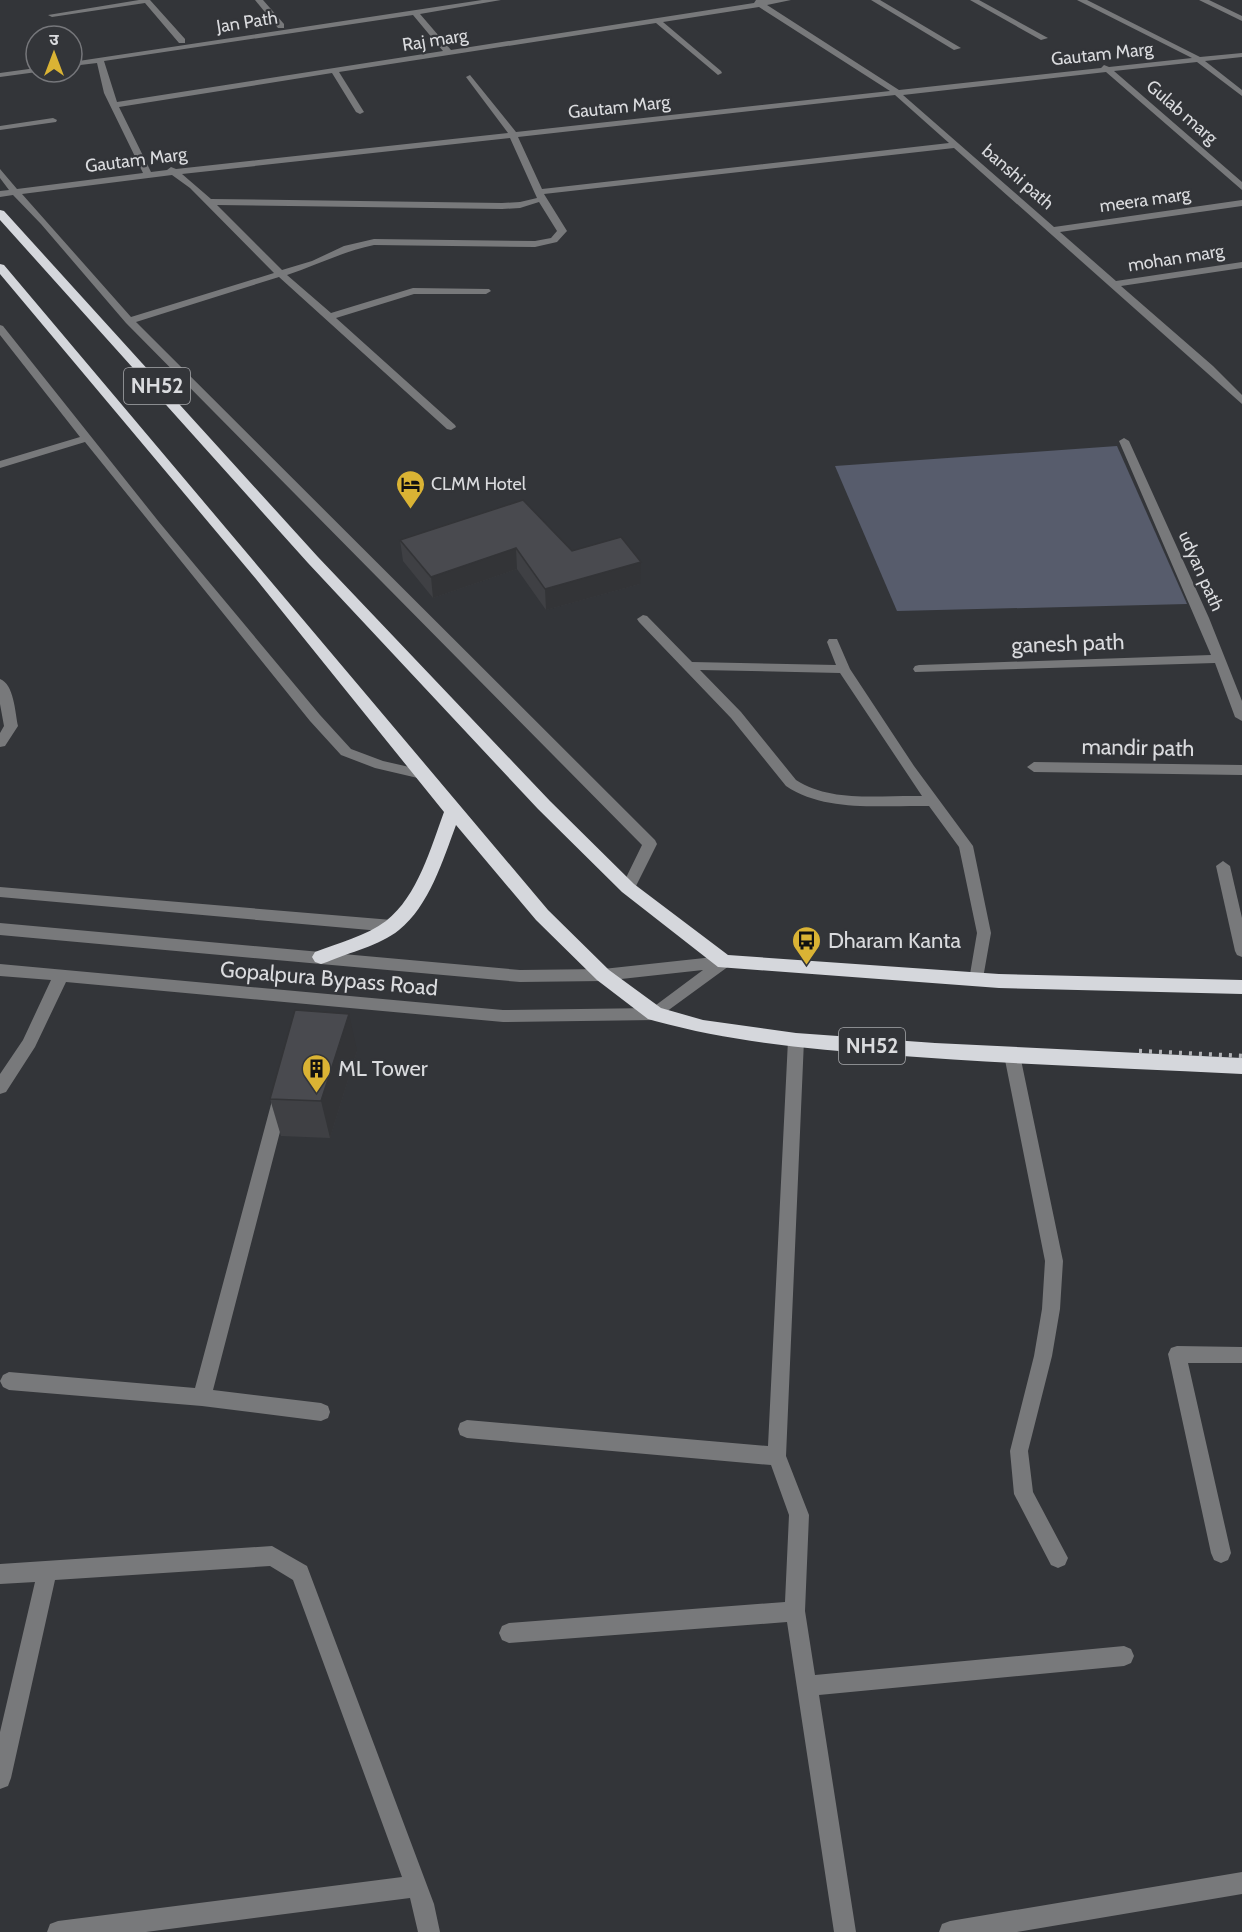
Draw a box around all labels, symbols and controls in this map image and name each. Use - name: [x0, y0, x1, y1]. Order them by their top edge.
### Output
- street label: Jan Path: [214, 6, 279, 38]
- north arrow: [24, 24, 84, 84]
- street label: Raj marg: [401, 24, 470, 56]
- text: उ: [49, 30, 59, 49]
- street label: Gautam Marg: [1050, 38, 1155, 70]
- street label: Gulab marg: [1142, 75, 1223, 150]
- street label: Gautam Marg: [567, 91, 672, 123]
- street label: banshi path: [978, 140, 1058, 214]
- street label: Gautam Marg: [84, 143, 189, 177]
- street label: meera marg: [1098, 183, 1193, 217]
- street label: mohan marg: [1126, 239, 1227, 276]
- road number: NH52: [124, 368, 190, 404]
- hotel icon: CLMM Hotel: [394, 468, 426, 510]
- place label: CLMM Hotel: [431, 473, 527, 495]
- street label: udyan path: [1174, 527, 1228, 615]
- street label: ganesh path: [1011, 628, 1125, 659]
- street label: mandir path: [1081, 733, 1195, 762]
- bus stop icon: Dharam Kanta: [791, 924, 823, 966]
- place label: Dharam Kanta: [828, 927, 961, 954]
- street label: Gopalpura Bypass Road: [219, 956, 439, 1001]
- road number: NH52: [839, 1028, 905, 1064]
- building icon: ML Tower: [301, 1052, 333, 1094]
- place label: ML Tower: [338, 1055, 428, 1082]

